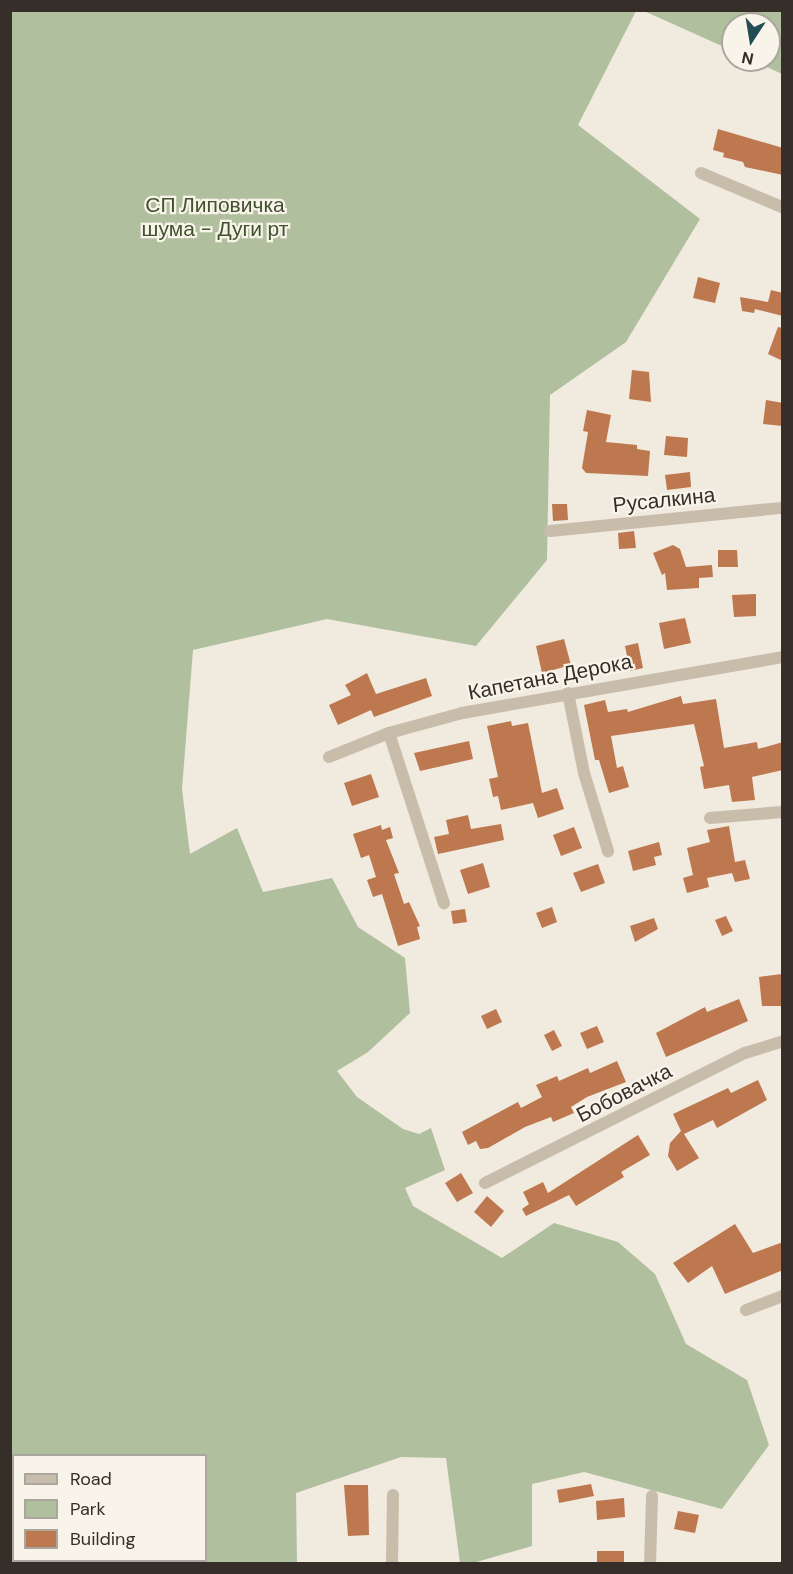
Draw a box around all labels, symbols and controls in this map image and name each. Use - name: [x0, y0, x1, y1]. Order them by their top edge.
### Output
- north arrow: [721, 12, 781, 72]
- text: N: [740, 47, 755, 70]
- park label: СП Липовичка шума - Дуги рт: [142, 192, 288, 242]
- street label: Русалкина: [612, 482, 716, 518]
- street label: Капетана Дерока: [466, 649, 634, 705]
- street label: Бобовачка: [572, 1058, 676, 1128]
- legend: [12, 1454, 207, 1562]
- text: Road: [70, 1467, 112, 1491]
- text: Park: [70, 1497, 106, 1521]
- text: Building: [70, 1527, 135, 1551]

